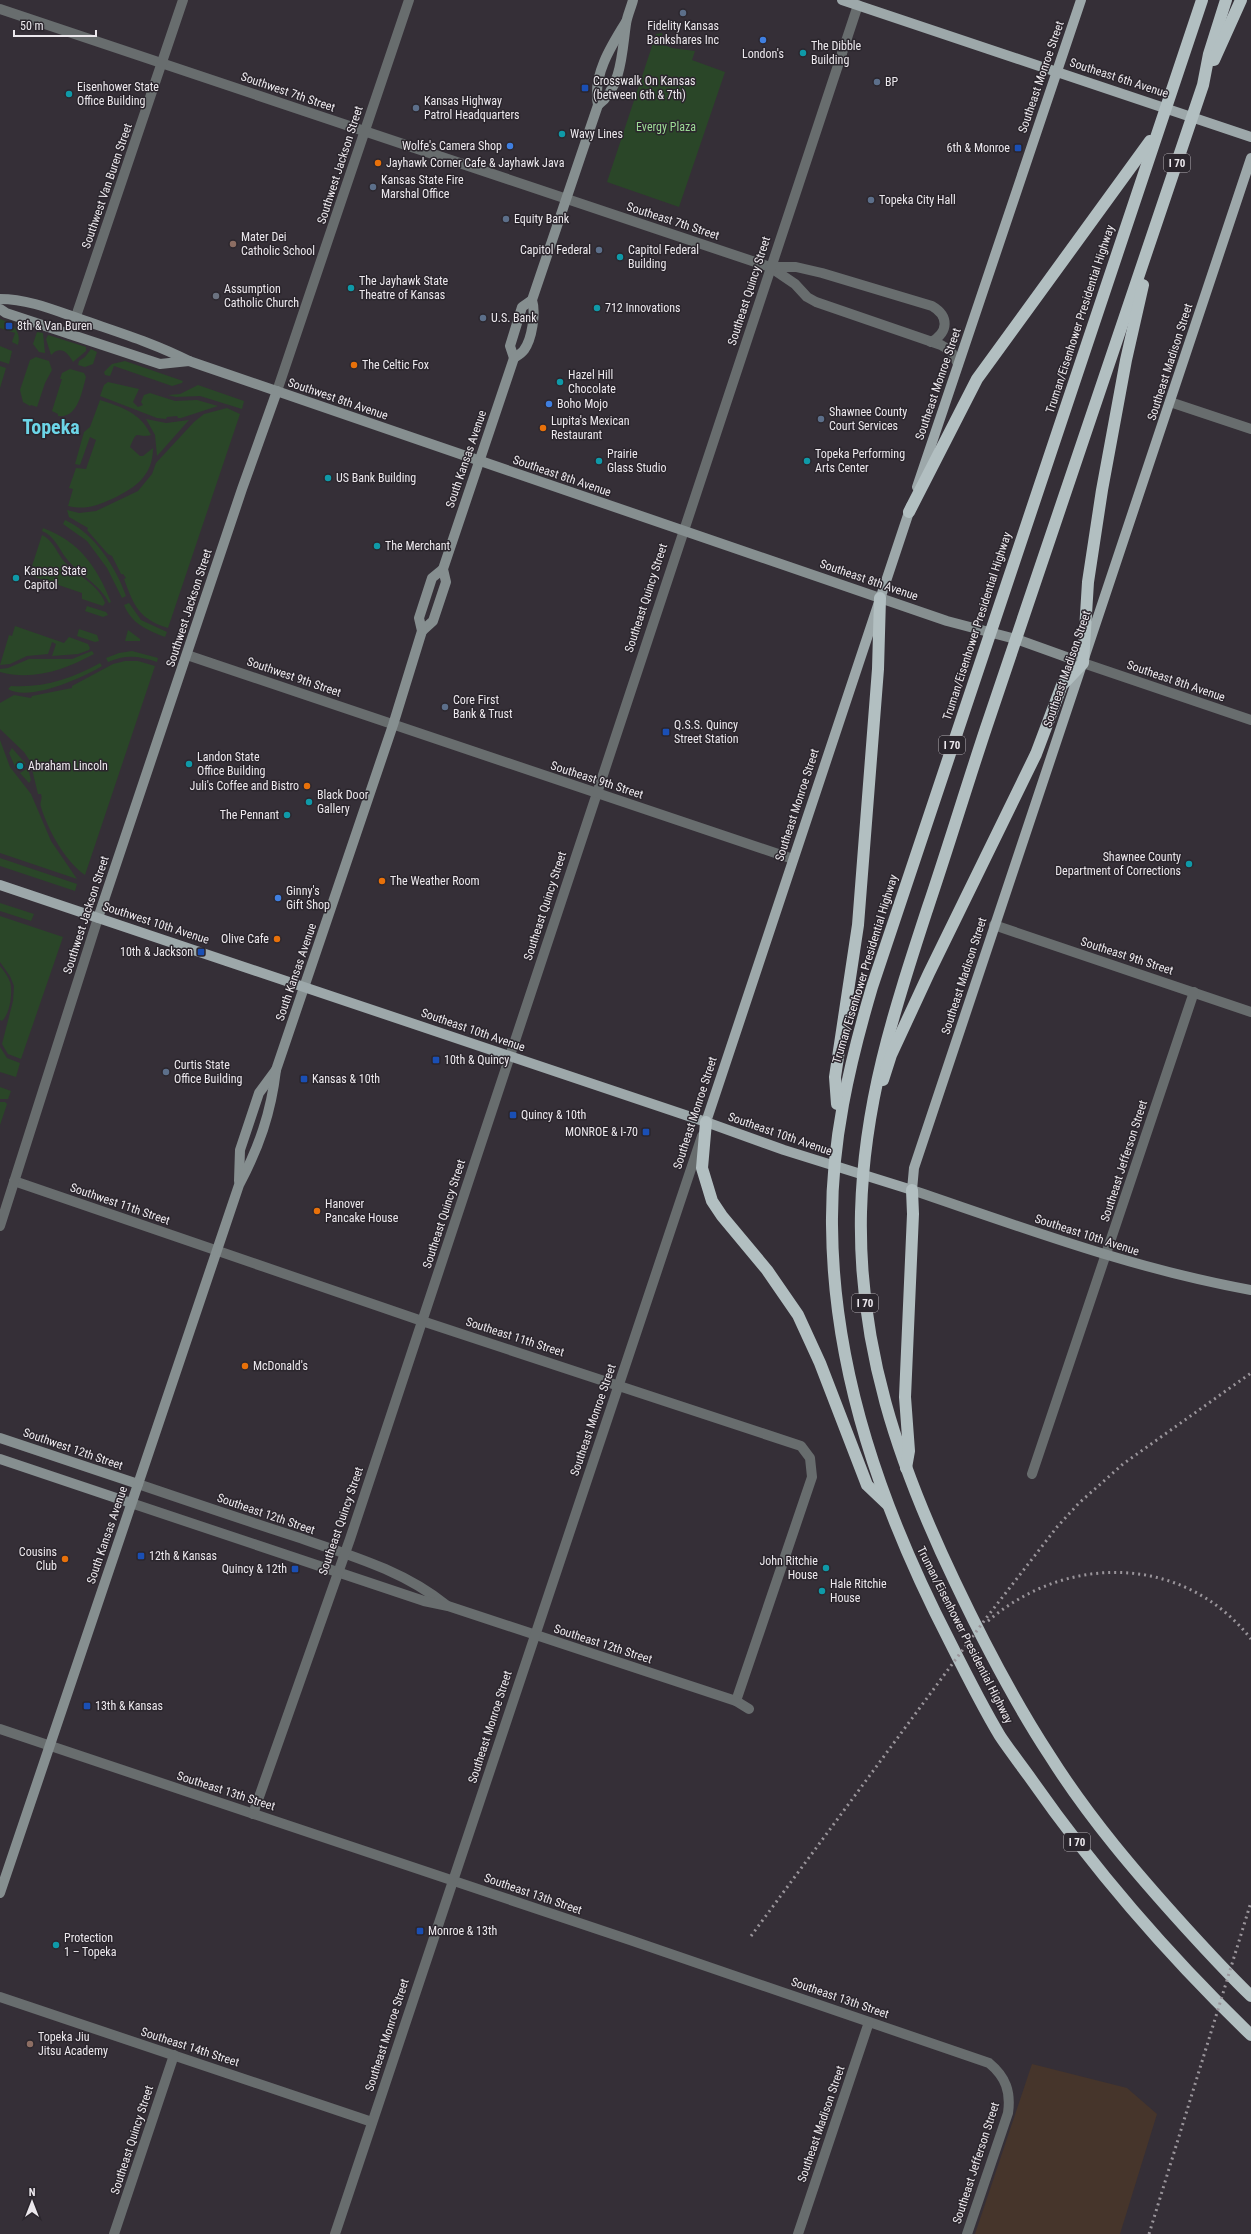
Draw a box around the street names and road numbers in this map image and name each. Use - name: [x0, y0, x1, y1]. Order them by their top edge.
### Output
- street label: Southeast Monroe Street: [1015, 19, 1067, 135]
- street label: Southeast 6th Avenue: [1068, 55, 1171, 101]
- street label: Southwest 7th Street: [239, 69, 337, 115]
- street label: Southwest Jackson Street: [314, 104, 366, 226]
- street label: Southwest Van Buren Street: [79, 121, 135, 250]
- road number: I 70: [1164, 154, 1190, 172]
- street label: Southeast 7th Street: [625, 199, 722, 243]
- street label: Truman/Eisenhower Presidential Highway: [1043, 223, 1117, 415]
- street label: Southeast Quincy Street: [725, 234, 773, 347]
- street label: Southeast Madison Street: [1144, 301, 1196, 422]
- street label: Southeast Monroe Street: [912, 326, 964, 442]
- street label: Southwest 8th Avenue: [286, 375, 390, 423]
- street label: South Kansas Avenue: [443, 408, 489, 510]
- street label: Southeast 8th Avenue: [511, 453, 613, 500]
- street label: Truman/Eisenhower Presidential Highway: [940, 530, 1014, 722]
- street label: Southeast Quincy Street: [622, 541, 670, 654]
- street label: Southwest Jackson Street: [163, 547, 215, 669]
- street label: Southeast 8th Avenue: [818, 557, 920, 604]
- street label: Southeast Madison Street: [1040, 609, 1094, 729]
- street label: Southwest 9th Street: [245, 654, 343, 700]
- street label: Southeast 8th Avenue: [1125, 658, 1227, 705]
- road number: I 70: [939, 736, 965, 754]
- street label: Southeast Monroe Street: [772, 747, 822, 863]
- street label: Southeast 9th Street: [549, 758, 646, 802]
- street label: Southeast Quincy Street: [521, 849, 569, 962]
- street label: Southwest Jackson Street: [60, 854, 112, 976]
- street label: Truman/Eisenhower Presidential Highway: [830, 873, 900, 1065]
- street label: Southwest 10th Avenue: [101, 899, 211, 947]
- street label: Southeast Madison Street: [938, 915, 990, 1036]
- street label: South Kansas Avenue: [273, 921, 319, 1023]
- street label: Southeast 9th Street: [1079, 934, 1176, 978]
- street label: Southeast 10th Avenue: [419, 1006, 527, 1054]
- street label: Southeast Monroe Street: [670, 1055, 720, 1171]
- street label: Southeast Jefferson Street: [1098, 1098, 1150, 1224]
- street label: Southeast 10th Avenue: [726, 1110, 834, 1158]
- street label: Southeast Quincy Street: [420, 1157, 468, 1270]
- street label: Southwest 11th Street: [68, 1180, 172, 1228]
- street label: Southeast 10th Avenue: [1033, 1211, 1141, 1259]
- road number: I 70: [852, 1294, 878, 1312]
- street label: Southeast 11th Street: [464, 1314, 566, 1360]
- street label: Southeast Monroe Street: [567, 1362, 619, 1478]
- street label: Southwest 12th Street: [21, 1425, 125, 1473]
- street label: Southeast Quincy Street: [316, 1465, 366, 1577]
- street label: South Kansas Avenue: [84, 1484, 130, 1586]
- street label: Southeast 12th Street: [215, 1491, 317, 1537]
- street label: Truman/Eisenhower Presidential Highway: [914, 1544, 1016, 1726]
- street label: Southeast 12th Street: [552, 1621, 654, 1667]
- street label: Southeast Monroe Street: [465, 1669, 515, 1785]
- street label: Southeast 13th Street: [175, 1768, 277, 1814]
- road number: I 70: [1064, 1833, 1090, 1851]
- street label: Southeast 13th Street: [482, 1871, 584, 1917]
- street label: Southeast 13th Street: [789, 1975, 891, 2021]
- street label: Southeast Monroe Street: [362, 1977, 412, 2093]
- street label: Southeast 14th Street: [139, 2024, 241, 2070]
- street label: Southeast Madison Street: [794, 2064, 848, 2184]
- street label: Southeast Quincy Street: [108, 2083, 156, 2196]
- street label: Southeast Jefferson Street: [950, 2100, 1002, 2226]

